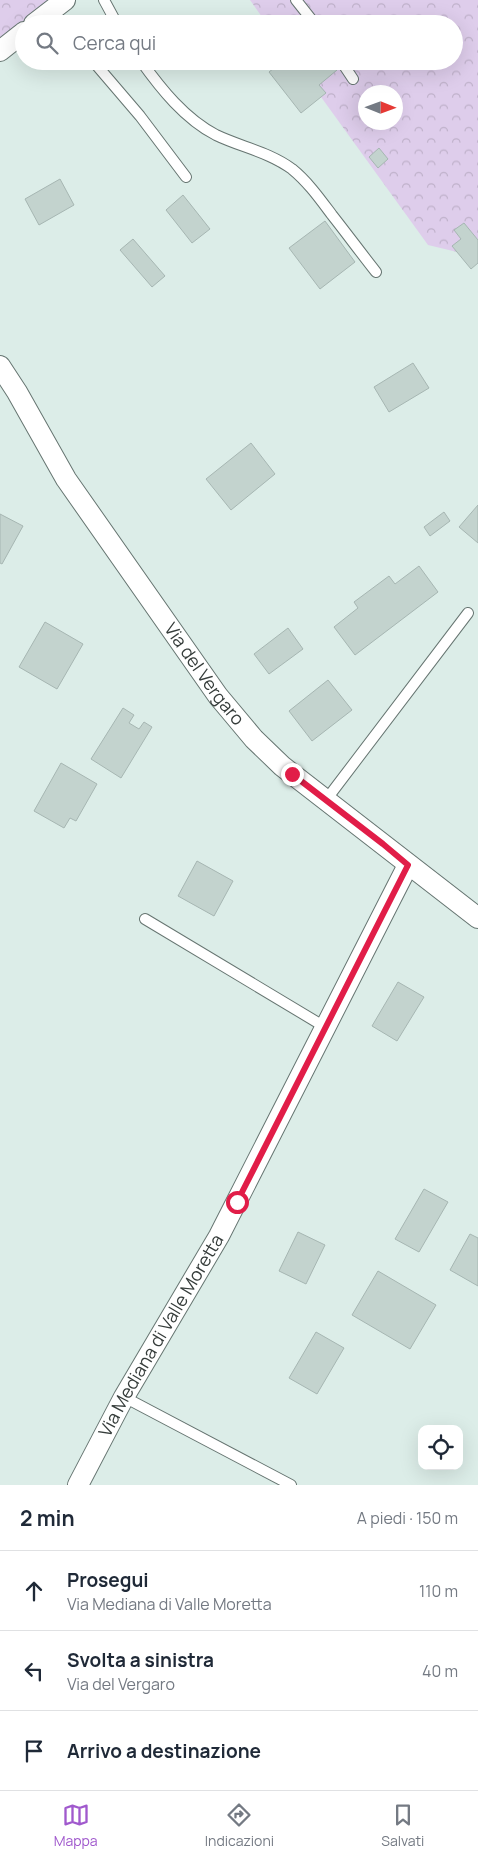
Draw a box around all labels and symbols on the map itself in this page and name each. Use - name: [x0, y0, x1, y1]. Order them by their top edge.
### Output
- north arrow: [358, 85, 403, 130]
- street label: Via del Vergaro: [159, 618, 250, 730]
- route end: [281, 763, 304, 786]
- route start: [226, 1191, 249, 1214]
- street label: Via Mediana di Valle Moretta: [92, 1229, 228, 1441]

